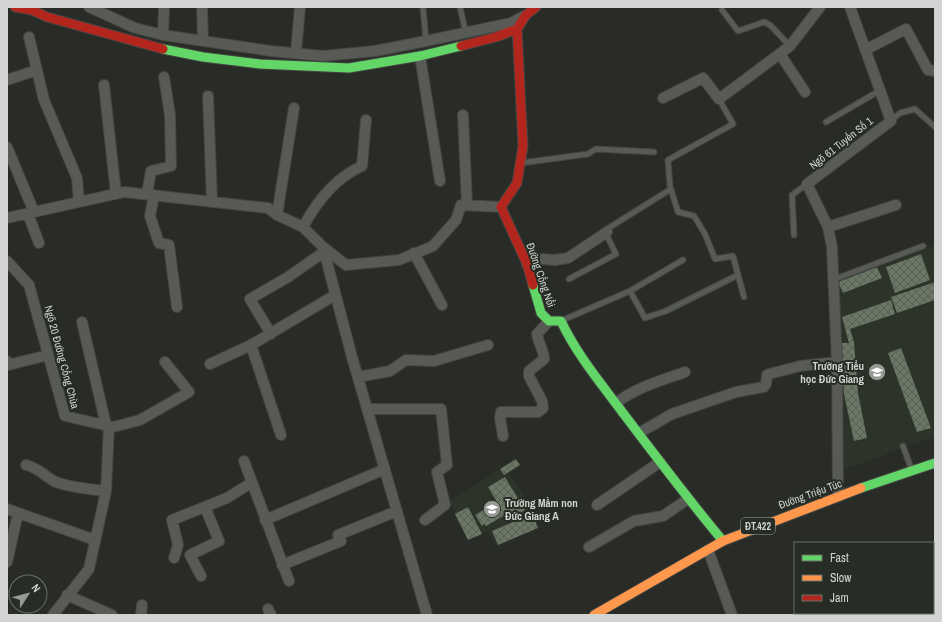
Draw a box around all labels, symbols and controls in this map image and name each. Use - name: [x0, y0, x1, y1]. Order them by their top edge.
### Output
- street label: Ngõ 61 Tuyến Số 1: [806, 114, 876, 172]
- street label: Đường Cổng Nổi: [523, 241, 559, 309]
- street label: Ngõ 20 Đường Cổng Chùa: [41, 304, 83, 410]
- place label: Trường Tiểu học Đức Giang: [800, 359, 864, 386]
- school or university icon: Trường Tiểu học Đức Giang: [867, 362, 887, 382]
- street label: Đường Triệu Túc: [776, 476, 844, 512]
- place label: Trường Mầm non Đức Giang A: [505, 496, 578, 523]
- school or university icon: Trường Mầm non Đức Giang A: [482, 499, 502, 519]
- road number: ĐT.422: [741, 518, 775, 534]
- legend: [794, 542, 934, 614]
- text: Fast: [830, 550, 849, 566]
- text: Slow: [830, 570, 852, 586]
- north arrow: [8, 574, 48, 614]
- text: N: [29, 581, 44, 595]
- text: Jam: [830, 590, 849, 606]

